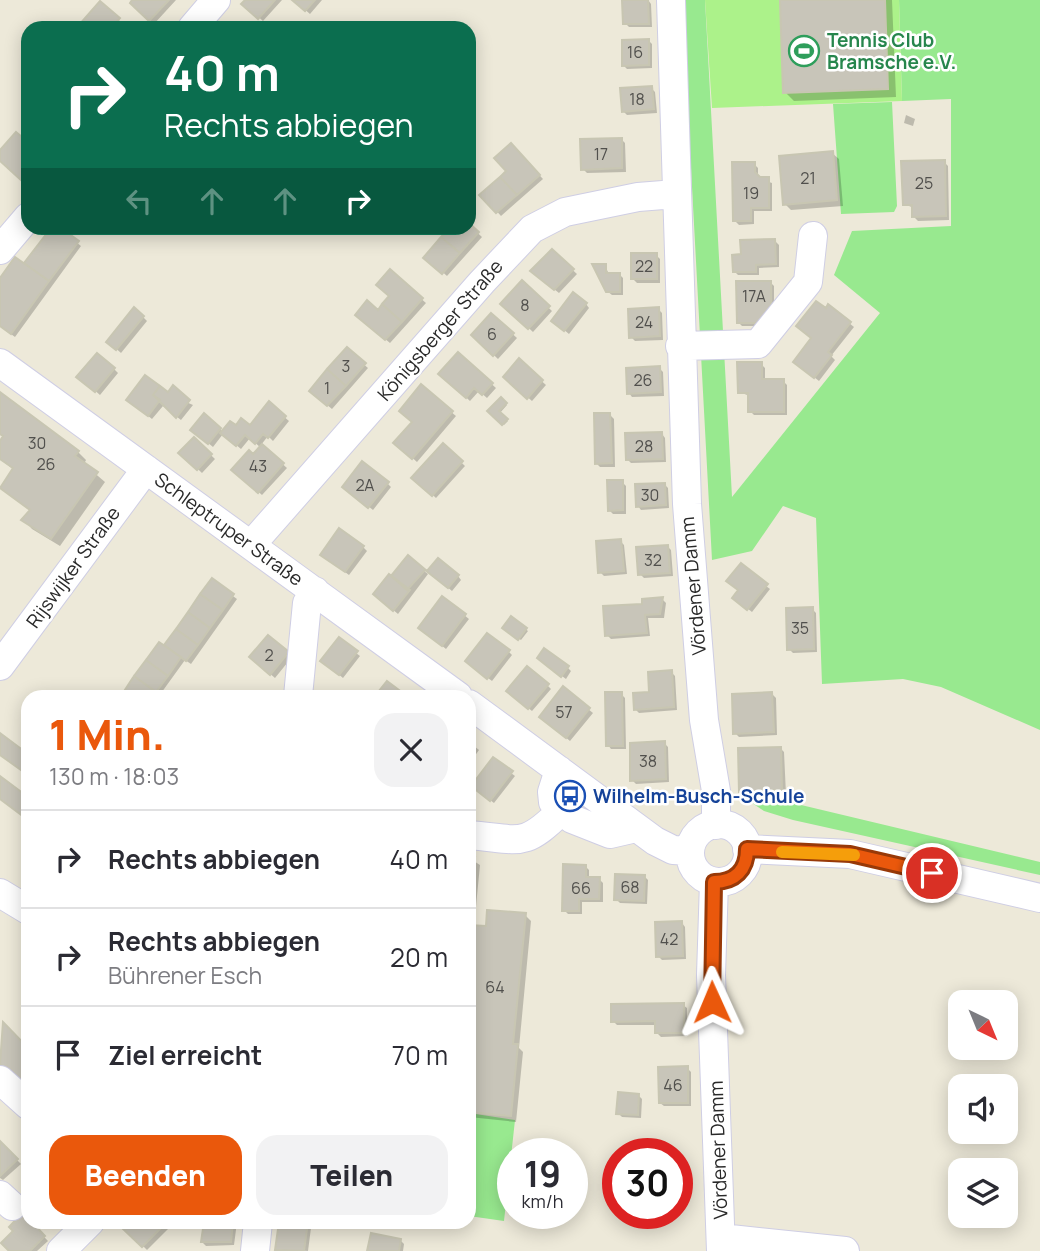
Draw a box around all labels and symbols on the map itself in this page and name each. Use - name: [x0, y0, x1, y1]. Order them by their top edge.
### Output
- place label: Tennis Club Bramsche e.V.: [827, 27, 956, 75]
- sports icon: Tennis Club Bramsche e.V.: [787, 34, 821, 68]
- house number: 16: [627, 41, 643, 63]
- house number: 18: [629, 88, 645, 110]
- house number: 17: [594, 143, 608, 165]
- house number: 21: [800, 167, 816, 189]
- house number: 25: [915, 172, 933, 194]
- house number: 19: [743, 182, 759, 204]
- street label: Königsberger Straße: [371, 254, 509, 406]
- house number: 22: [635, 255, 653, 277]
- house number: 17A: [742, 285, 766, 307]
- house number: 8: [520, 294, 530, 316]
- house number: 24: [635, 311, 653, 333]
- house number: 6: [487, 323, 497, 345]
- house number: 3: [342, 355, 350, 377]
- house number: 26: [633, 369, 653, 391]
- house number: 1: [324, 377, 330, 399]
- house number: 30: [28, 432, 46, 454]
- house number: 28: [635, 435, 653, 457]
- house number: 26: [36, 453, 56, 475]
- house number: 43: [249, 455, 267, 477]
- street label: Schleptruper Straße: [150, 466, 308, 592]
- house number: 2A: [356, 474, 374, 496]
- house number: 30: [641, 484, 659, 506]
- street label: Rijswijker Straße: [20, 501, 126, 633]
- street label: Vördener Damm: [674, 516, 712, 656]
- house number: 32: [644, 549, 662, 571]
- house number: 35: [791, 617, 809, 639]
- house number: 2: [264, 644, 274, 666]
- house number: 57: [555, 701, 573, 723]
- house number: 38: [639, 750, 657, 772]
- bus stop icon: Wilhelm-Busch-Schule: [553, 779, 587, 813]
- place label: Wilhelm-Busch-Schule: [593, 783, 804, 809]
- pin: [902, 843, 962, 903]
- house number: 68: [620, 876, 640, 898]
- house number: 66: [571, 877, 591, 899]
- house number: 42: [660, 928, 678, 950]
- position arrow: [675, 965, 749, 1039]
- house number: 64: [485, 976, 505, 998]
- north arrow: [948, 990, 1018, 1060]
- house number: 46: [663, 1074, 683, 1096]
- street label: Vördener Damm: [703, 1080, 733, 1220]
- speed limit sign: 30: [602, 1138, 693, 1229]

